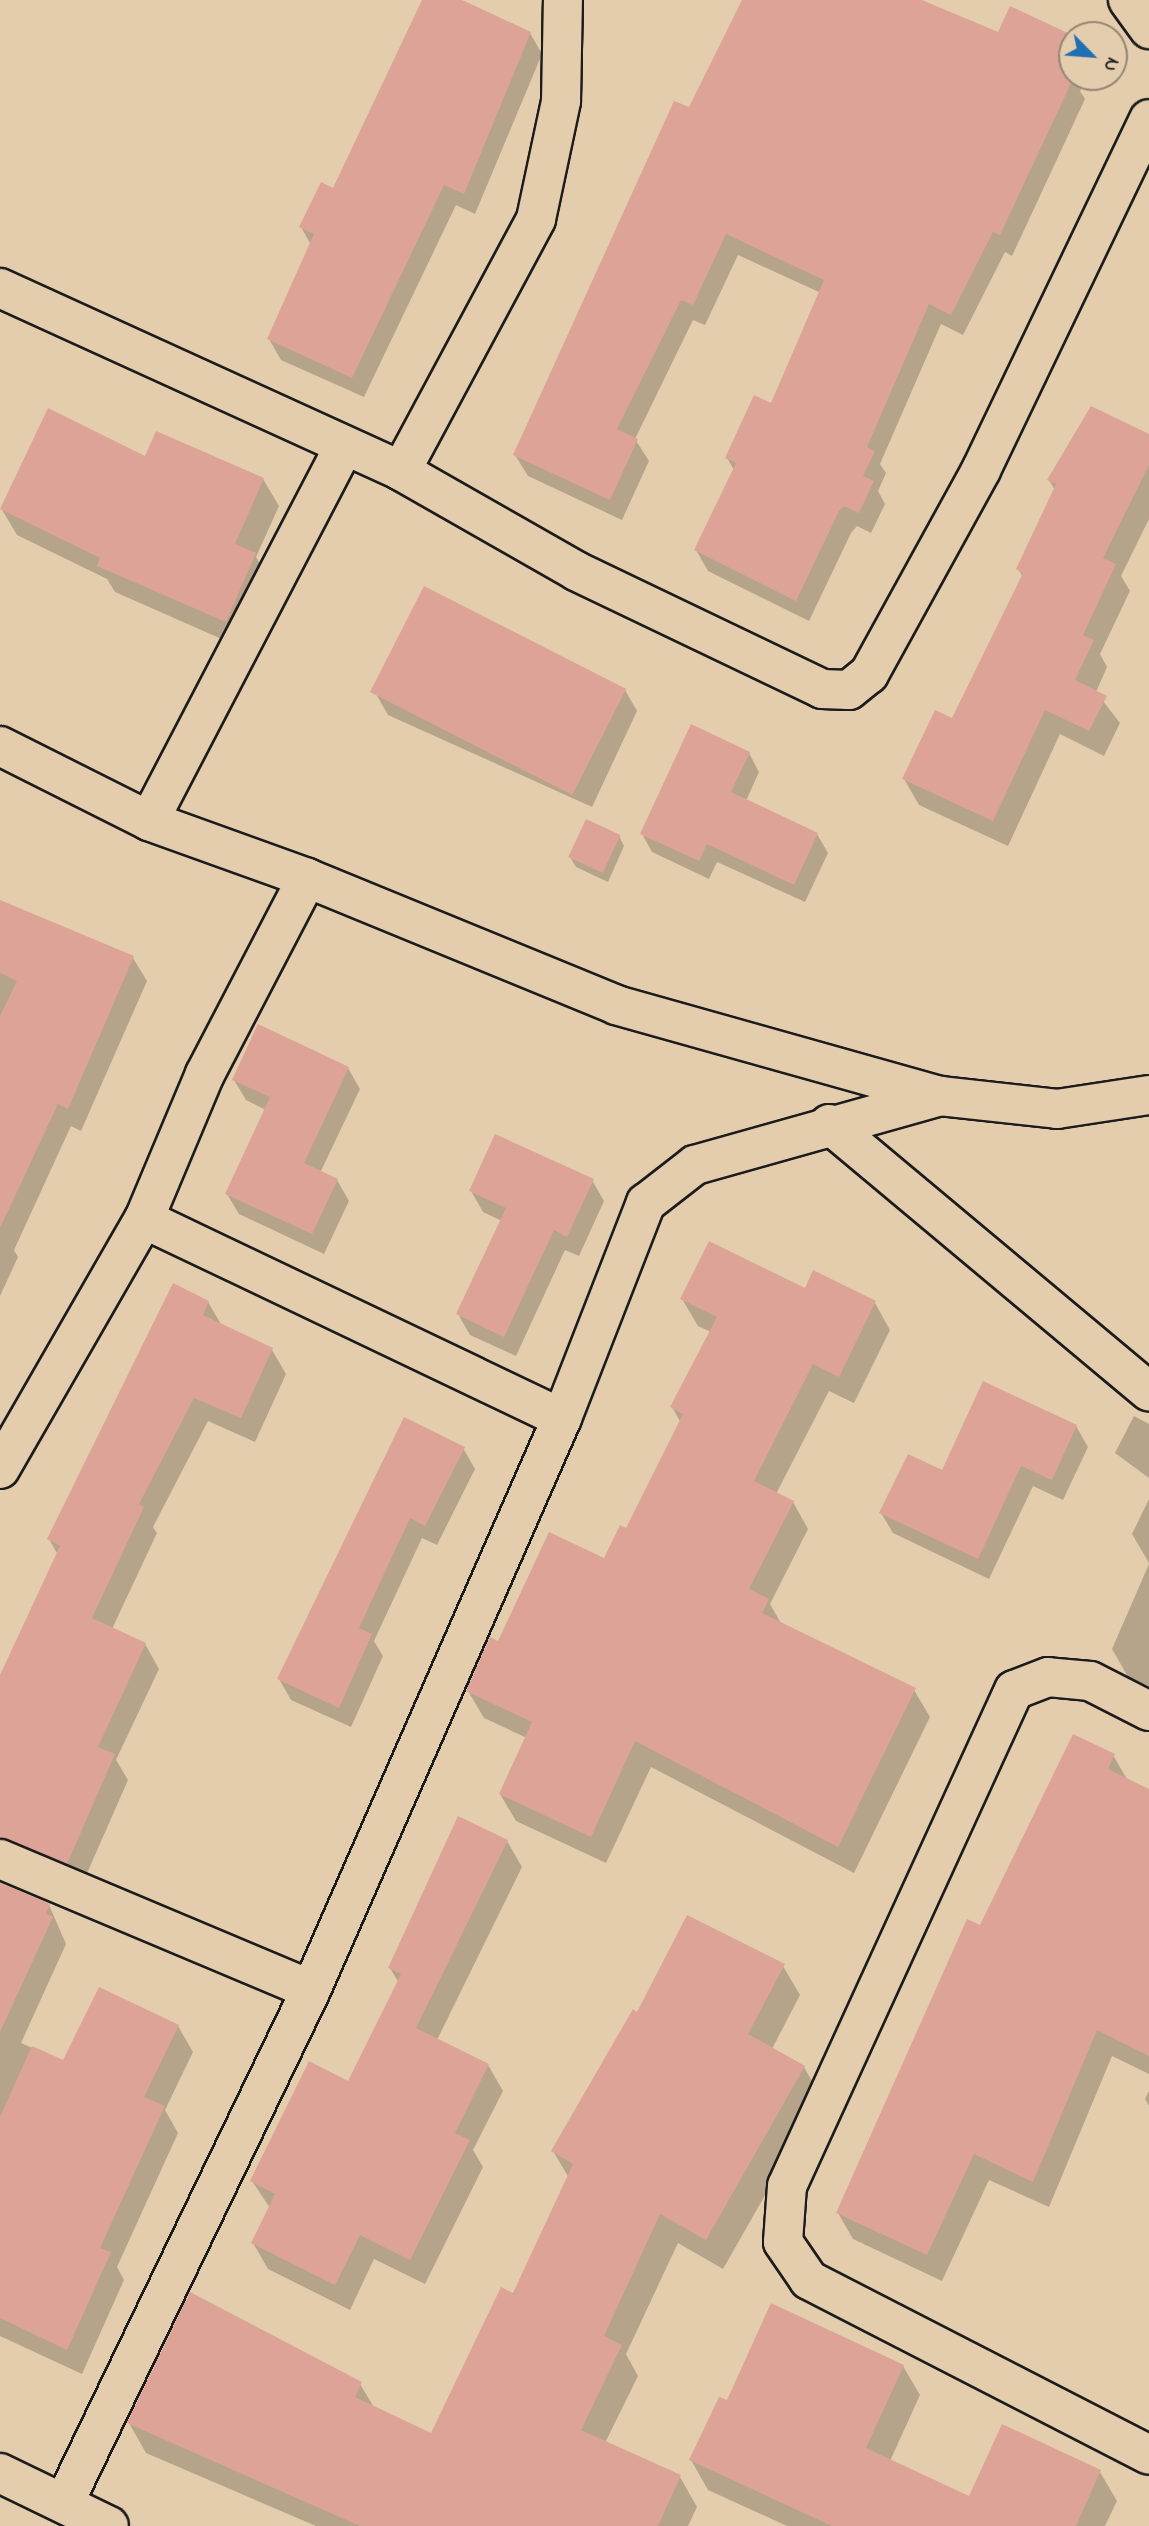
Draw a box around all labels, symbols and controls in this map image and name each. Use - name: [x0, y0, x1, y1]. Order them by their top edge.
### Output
- north arrow: [1058, 21, 1128, 91]
- text: N: [1096, 53, 1126, 76]

